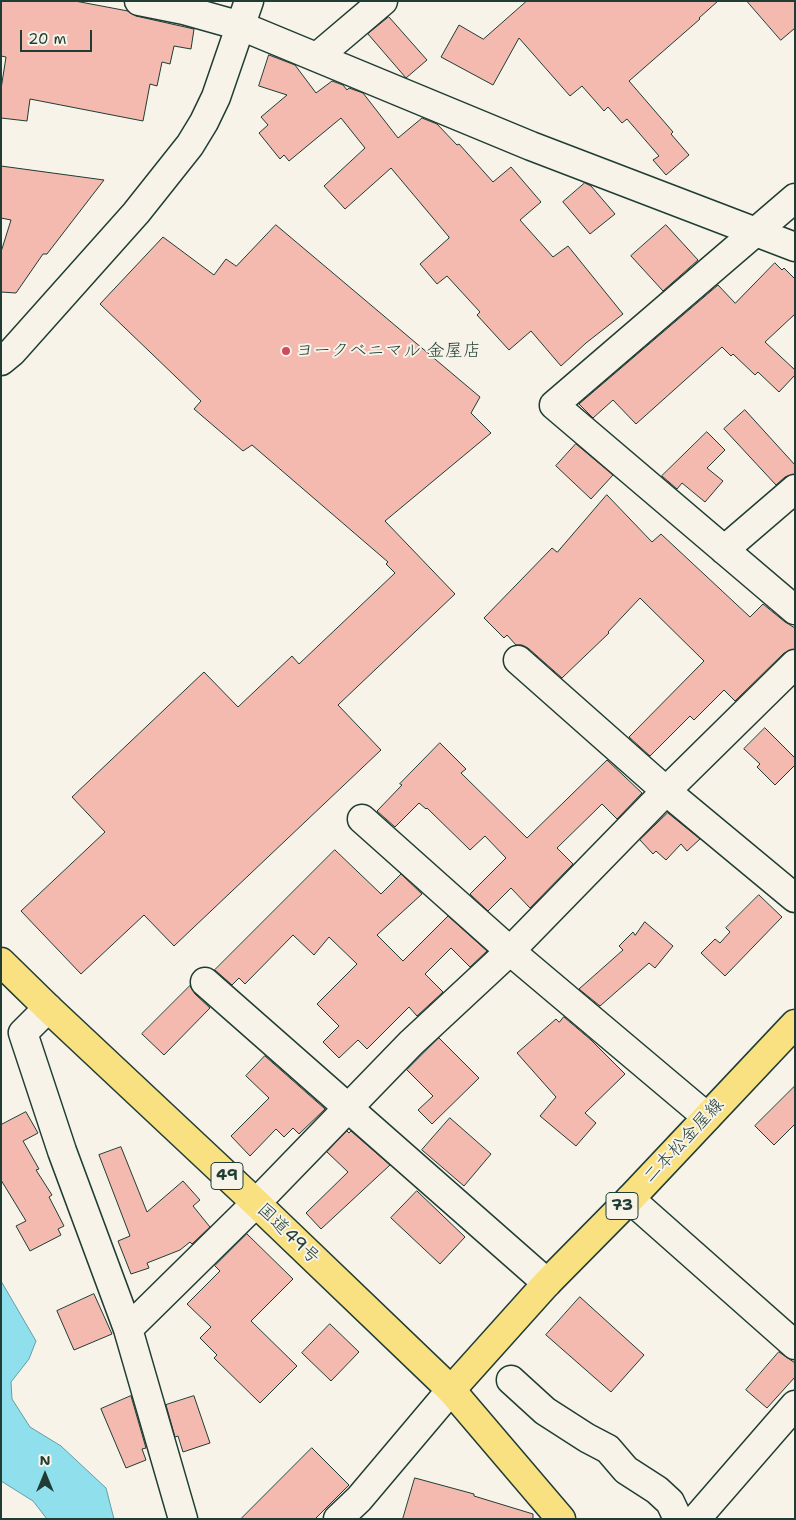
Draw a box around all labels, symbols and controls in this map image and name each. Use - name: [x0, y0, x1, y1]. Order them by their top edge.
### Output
- scale bar: [22, 20, 95, 52]
- text: 20 m: [28, 29, 67, 49]
- place label: ヨークベニマル 金屋店: [296, 340, 481, 362]
- marker: ヨークベニマル 金屋店: [280, 345, 292, 357]
- street label: 二本松金屋線: [639, 1094, 729, 1188]
- road number: 49: [211, 1162, 243, 1190]
- road number: 73: [606, 1192, 638, 1220]
- street label: 国道49号: [252, 1199, 324, 1269]
- north arrow: [20, 1450, 70, 1500]
- text: N: [39, 1451, 51, 1469]

